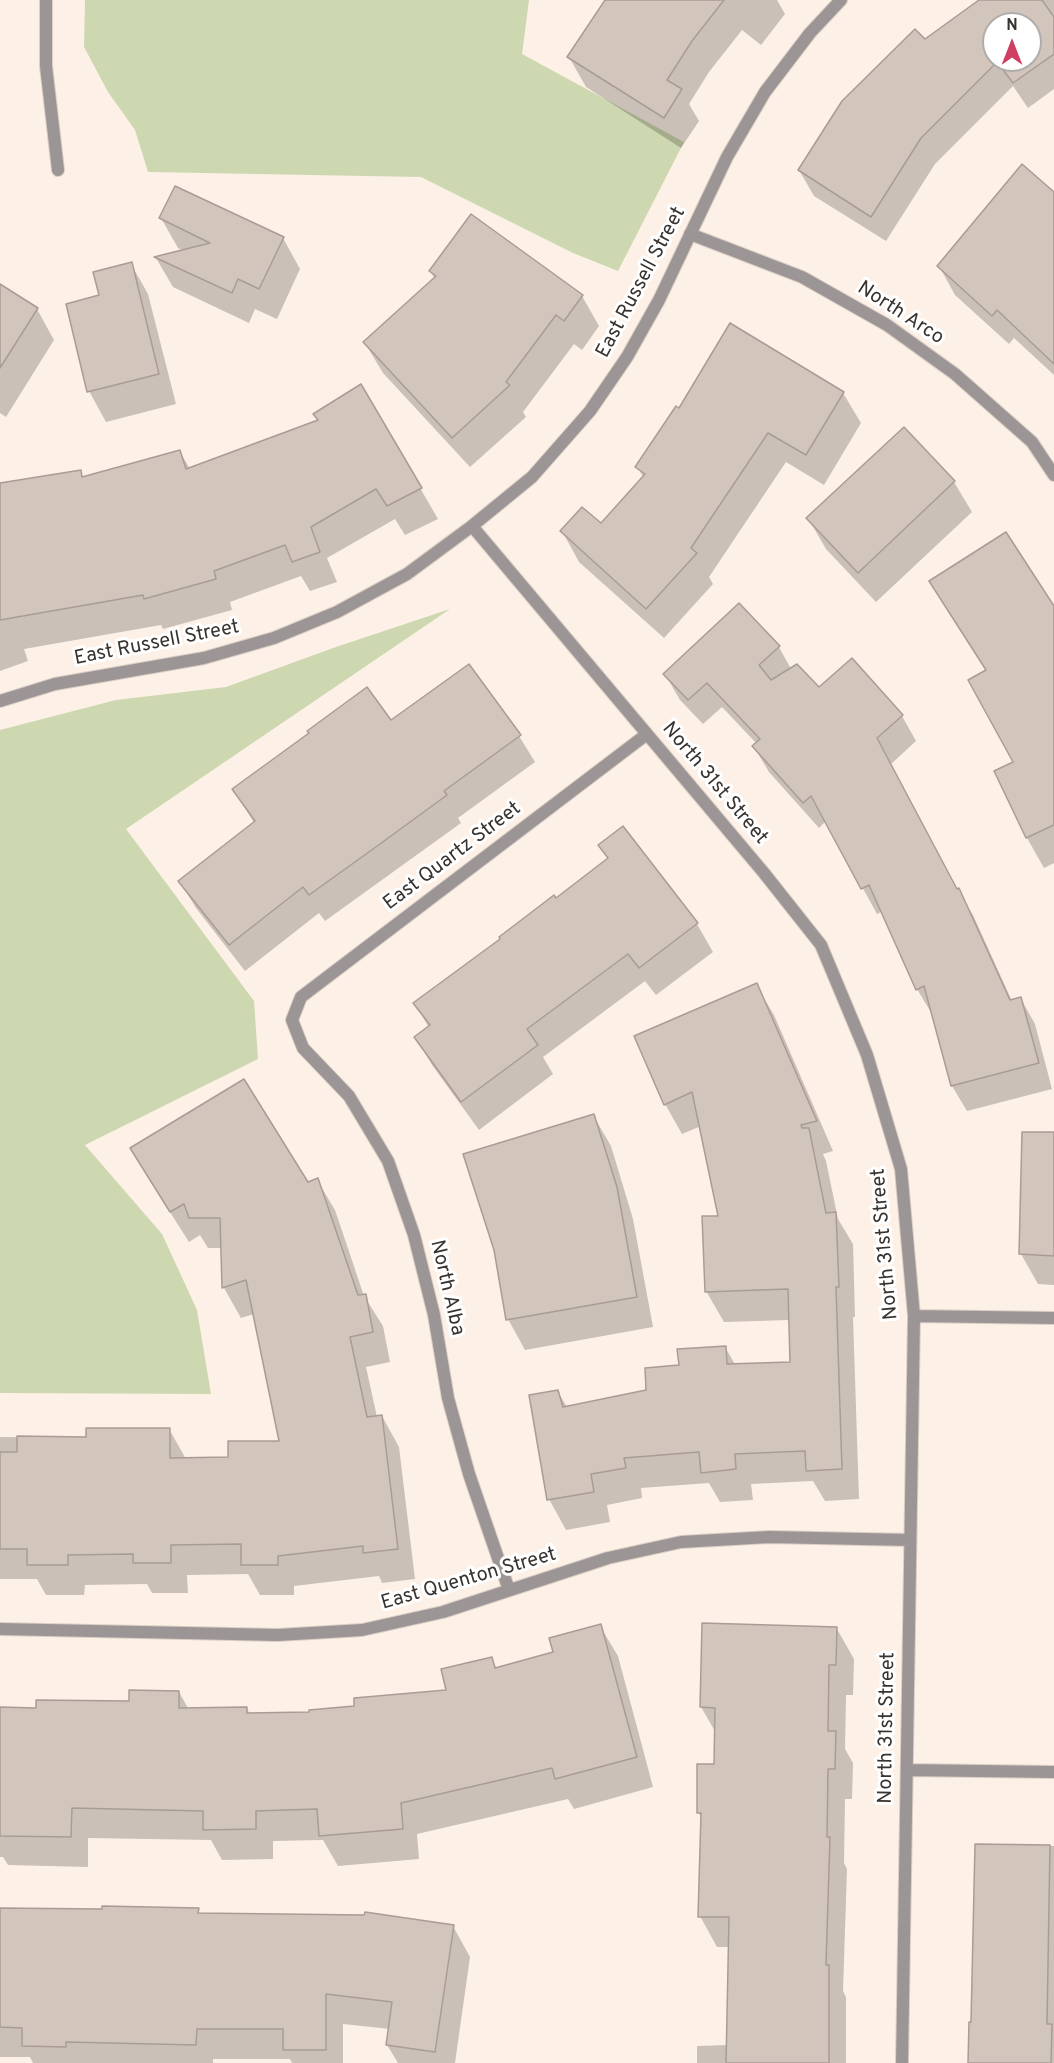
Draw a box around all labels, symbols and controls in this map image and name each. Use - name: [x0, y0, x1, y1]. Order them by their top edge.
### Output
- north arrow: [982, 12, 1042, 72]
- text: N: [1006, 16, 1018, 36]
- street label: East Russell Street: [592, 203, 692, 363]
- street label: North Arco: [852, 277, 948, 351]
- street label: East Russell Street: [72, 616, 242, 672]
- street label: North 31st Street: [656, 718, 772, 850]
- street label: East Quartz Street: [380, 797, 526, 917]
- street label: North 31st Street: [867, 1167, 905, 1321]
- street label: North Alba: [423, 1238, 469, 1338]
- street label: East Quenton Street: [379, 1544, 559, 1616]
- street label: North 31st Street: [875, 1652, 901, 1804]

